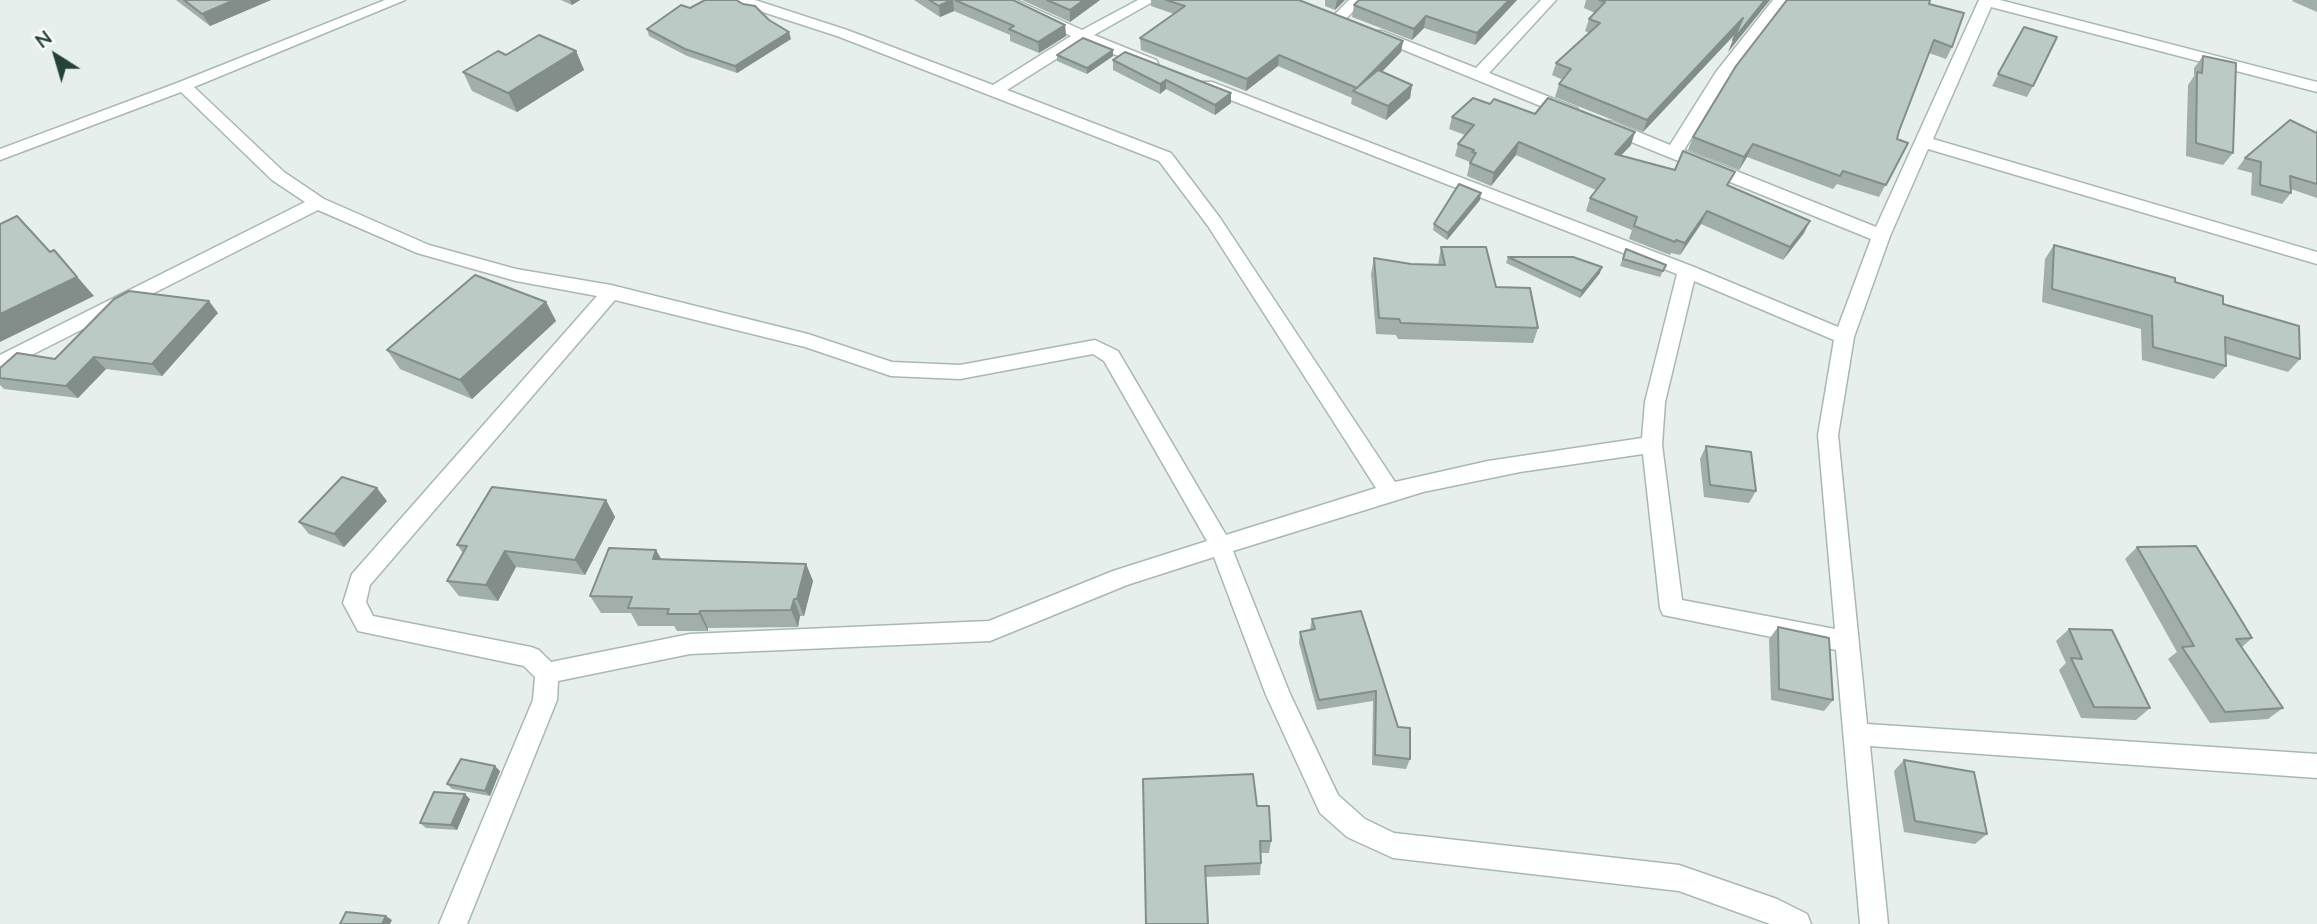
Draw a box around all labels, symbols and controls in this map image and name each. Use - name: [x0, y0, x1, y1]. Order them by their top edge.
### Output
- north arrow: [21, 21, 91, 91]
- text: N: [30, 25, 56, 52]

